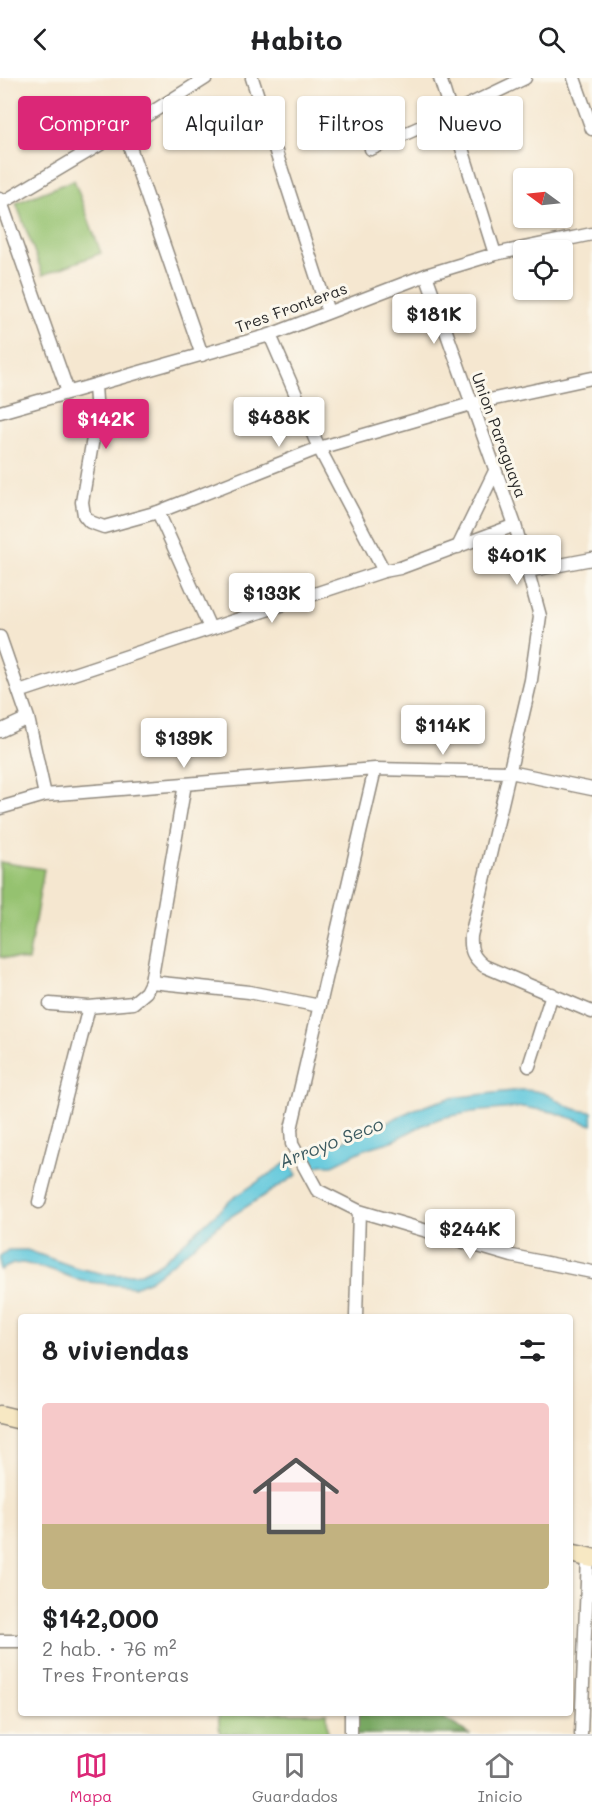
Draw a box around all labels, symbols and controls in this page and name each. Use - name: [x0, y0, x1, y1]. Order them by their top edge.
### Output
- text: Habito: [250, 22, 343, 57]
- icon: back: [24, 23, 57, 56]
- icon: search: [535, 23, 568, 56]
- chip: Comprar: [18, 96, 151, 150]
- chip: Alquilar: [163, 96, 285, 150]
- chip: Filtros: [297, 96, 405, 150]
- chip: Nuevo: [417, 96, 523, 150]
- north arrow: [513, 168, 573, 228]
- map controls: [513, 168, 573, 300]
- button: locate: [513, 240, 573, 300]
- street label: Tres Fronteras: [232, 277, 350, 337]
- pin: $181K: [392, 294, 476, 345]
- text: $181K: [406, 300, 462, 326]
- street label: Union Paraguaya: [468, 369, 532, 501]
- pin: $488K: [237, 397, 321, 448]
- pin: $142K: [64, 399, 148, 450]
- text: $488K: [248, 403, 311, 429]
- text: $142K: [77, 405, 135, 431]
- pin: $401K: [475, 535, 559, 586]
- text: $401K: [487, 541, 547, 567]
- pin: $133K: [230, 573, 314, 624]
- text: $133K: [243, 579, 301, 605]
- pin: $114K: [401, 705, 485, 756]
- text: $114K: [415, 711, 471, 737]
- pin: $139K: [142, 718, 226, 769]
- text: $139K: [155, 724, 213, 750]
- water label: Arroyo Seco: [276, 1111, 387, 1173]
- pin: $244K: [428, 1209, 512, 1260]
- text: $244K: [439, 1215, 501, 1241]
- text: 8 viviendas: [42, 1333, 189, 1367]
- icon: filters: [516, 1334, 549, 1367]
- icon: home: [242, 1442, 350, 1550]
- text: $142,000: [42, 1601, 159, 1635]
- text: 2 hab. · 76 m²: [42, 1635, 177, 1661]
- text: Tres Fronteras: [42, 1661, 189, 1687]
- tab: Mapa: [70, 1749, 112, 1806]
- tab: Guardados: [252, 1749, 338, 1806]
- tab: Inicio: [478, 1749, 522, 1806]

